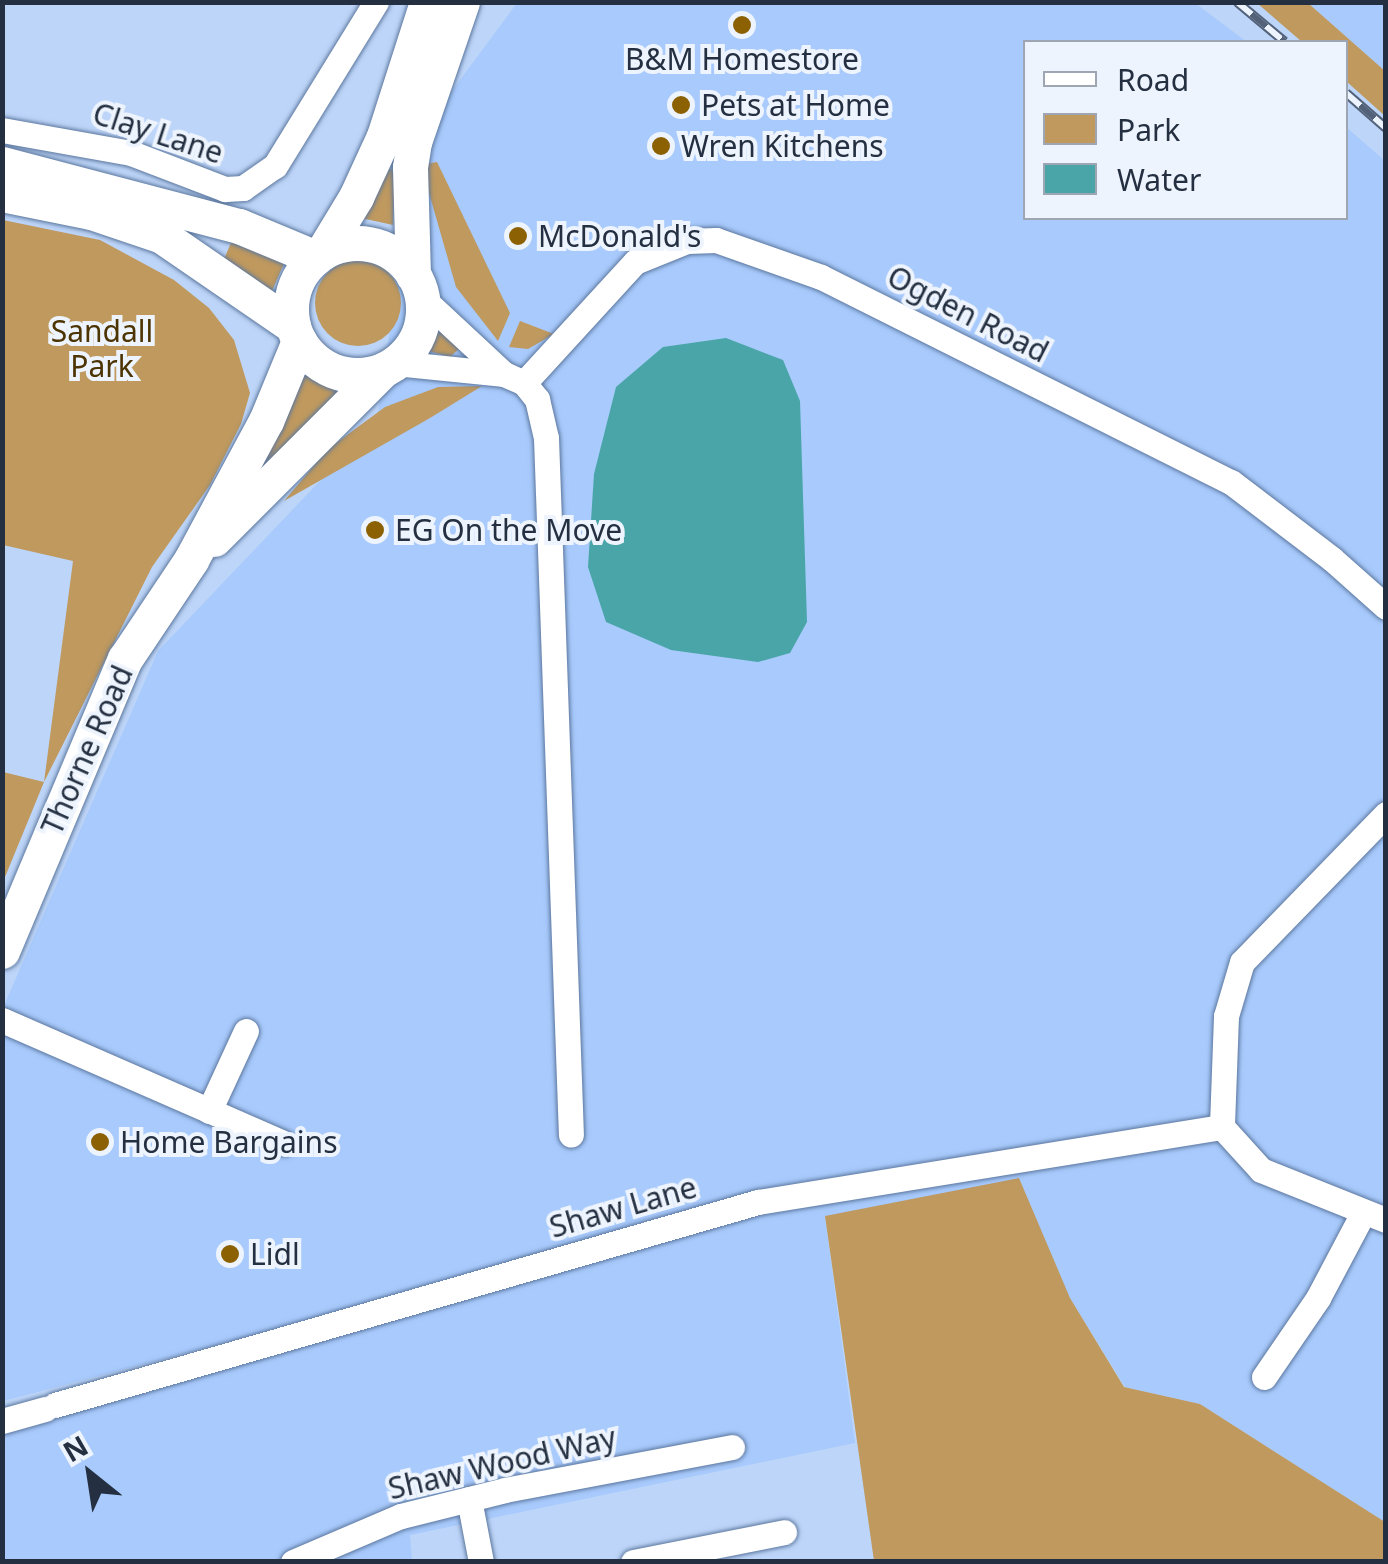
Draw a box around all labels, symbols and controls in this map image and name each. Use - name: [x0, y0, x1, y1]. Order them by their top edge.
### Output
- marker: B&M Homestore: [731, 14, 753, 36]
- legend: [1023, 40, 1348, 220]
- place label: B&M Homestore: [625, 41, 859, 77]
- text: Road: [1117, 59, 1189, 100]
- place label: Pets at Home: [701, 87, 890, 123]
- marker: Pets at Home: [670, 94, 692, 116]
- street label: Clay Lane: [88, 95, 228, 171]
- text: Park: [1117, 109, 1180, 150]
- place label: Wren Kitchens: [681, 128, 884, 164]
- marker: Wren Kitchens: [650, 135, 672, 157]
- text: Water: [1117, 159, 1201, 200]
- place label: McDonald's: [538, 218, 701, 254]
- marker: McDonald's: [507, 225, 529, 247]
- street label: Ogden Road: [882, 258, 1054, 370]
- park label: Sandall Park: [51, 313, 153, 384]
- place label: EG On the Move: [395, 512, 622, 548]
- marker: EG On the Move: [364, 519, 386, 541]
- street label: Thorne Road: [34, 660, 140, 840]
- place label: Home Bargains: [120, 1124, 337, 1160]
- marker: Home Bargains: [89, 1131, 111, 1153]
- street label: Shaw Lane: [545, 1169, 701, 1245]
- place label: Lidl: [250, 1236, 300, 1272]
- marker: Lidl: [219, 1243, 241, 1265]
- street label: Shaw Wood Way: [385, 1419, 619, 1507]
- north arrow: [40, 1424, 140, 1524]
- text: N: [56, 1426, 94, 1470]

